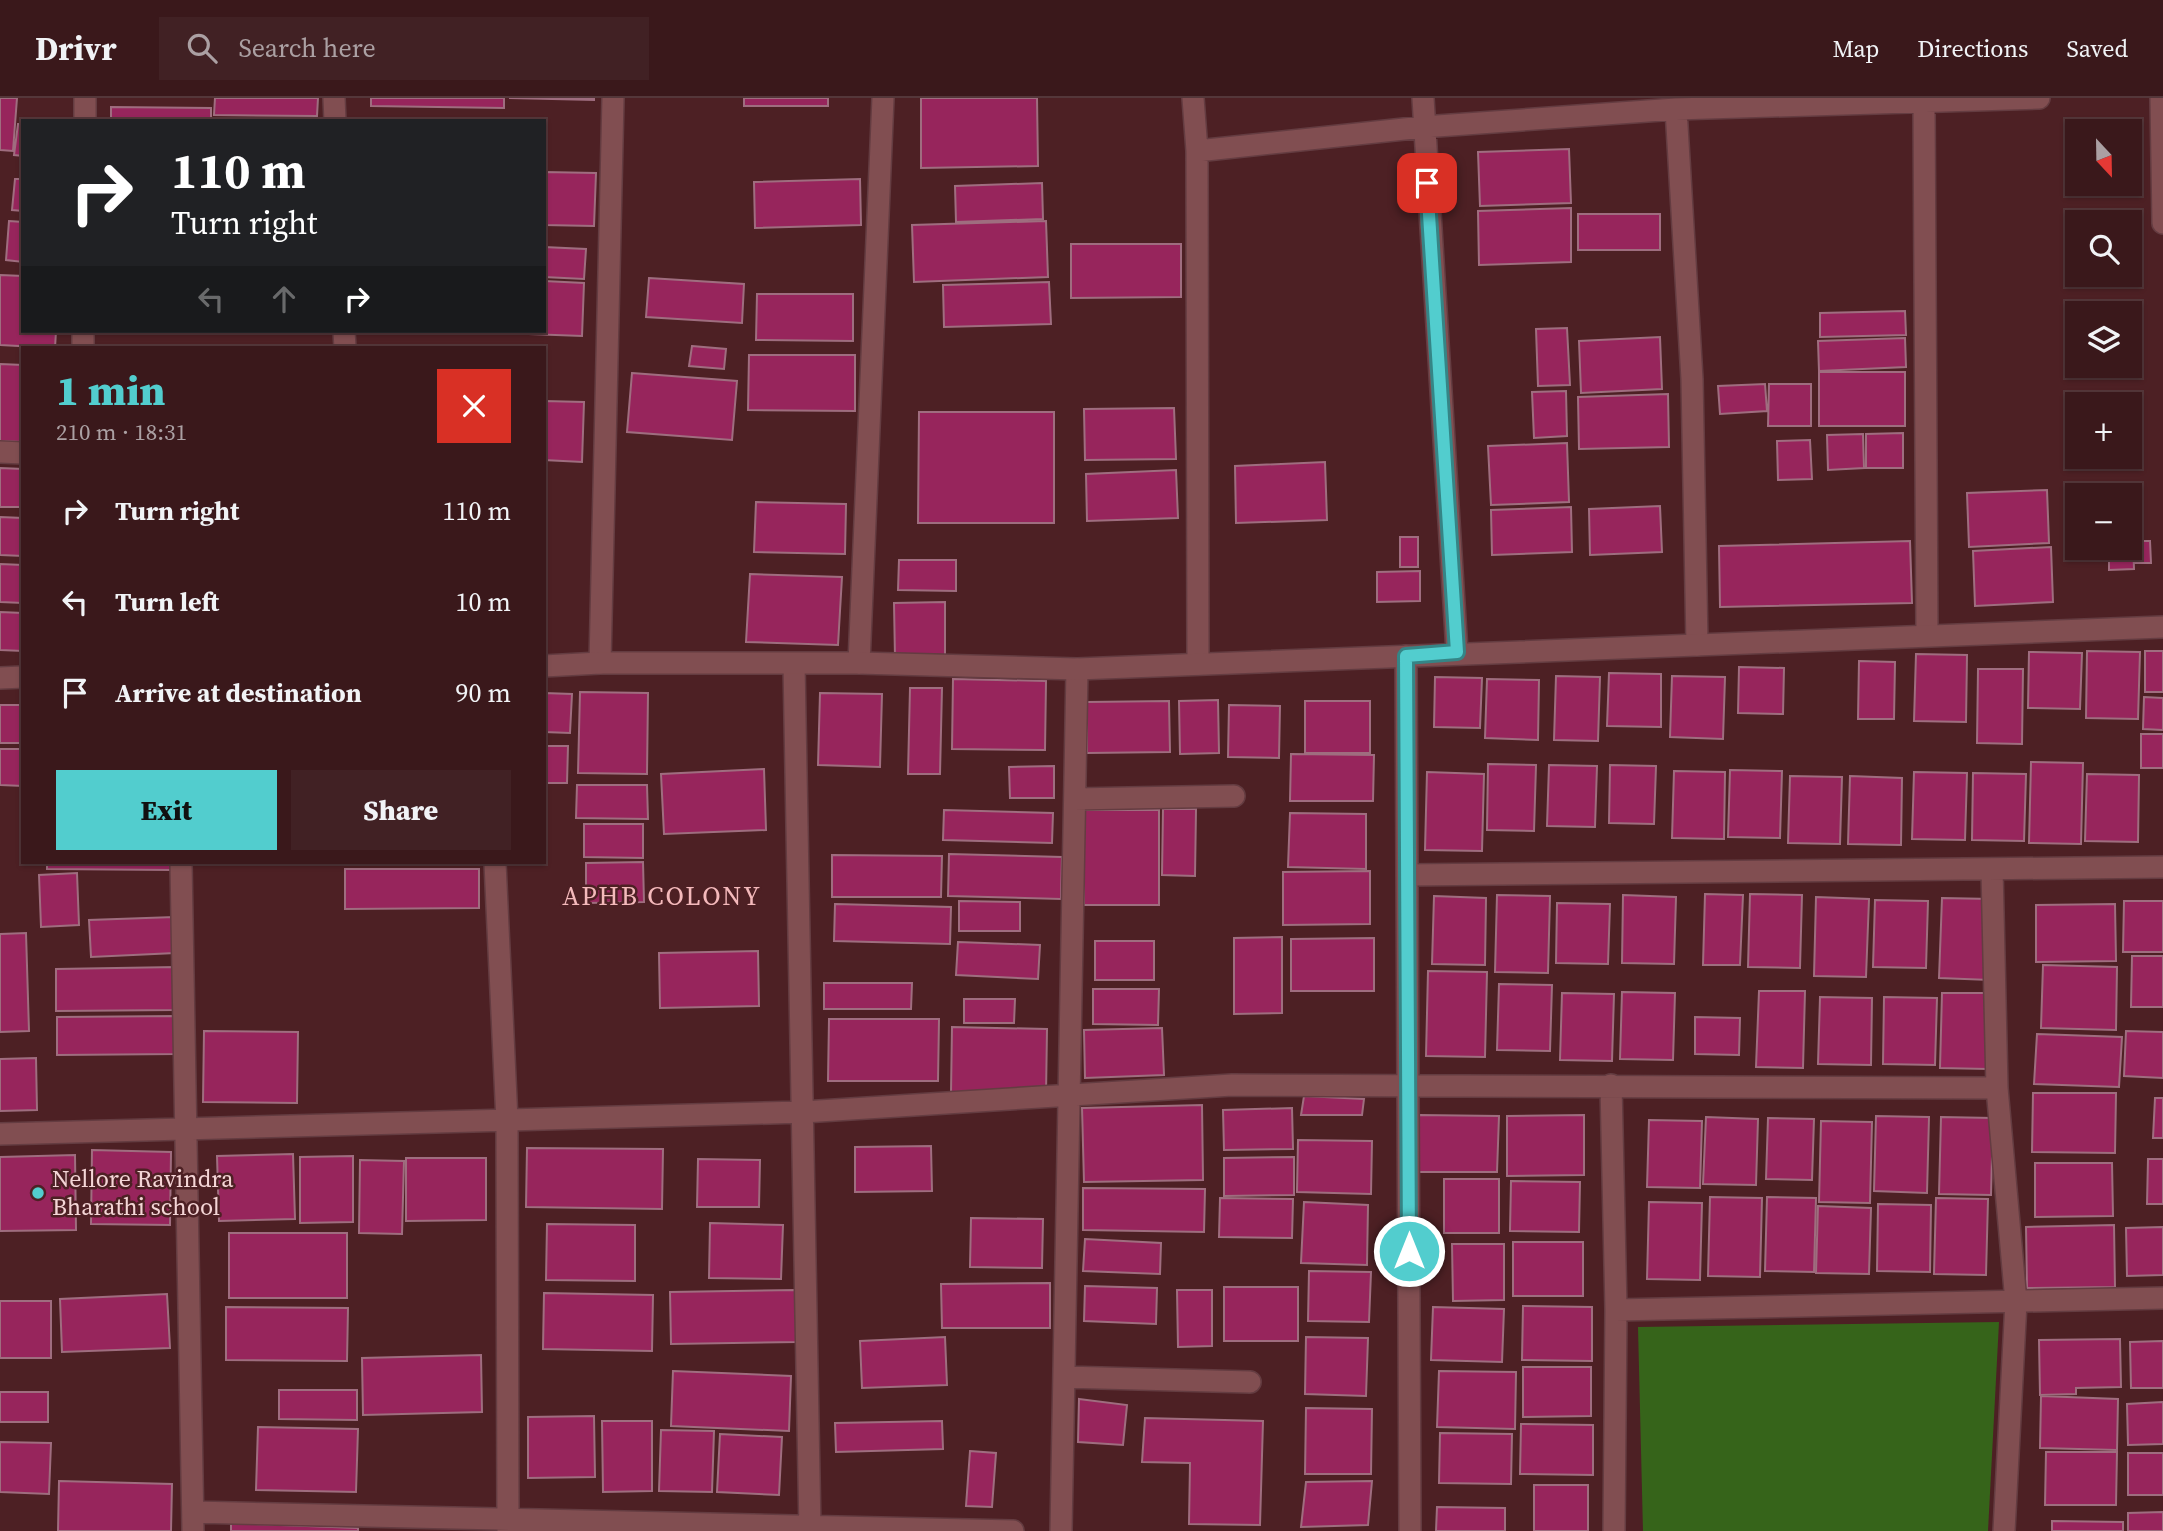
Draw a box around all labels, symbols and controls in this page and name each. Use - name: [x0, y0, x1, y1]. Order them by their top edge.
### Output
- search box: [159, 17, 649, 80]
- text: Drivr: [35, 26, 117, 71]
- icon: search: [183, 29, 221, 67]
- text: Search here: [239, 30, 376, 66]
- text: Map: [1832, 32, 1879, 65]
- text: Directions: [1917, 32, 2028, 65]
- text: Saved: [2066, 32, 2128, 65]
- north arrow: [2065, 119, 2142, 196]
- map controls: [2065, 119, 2142, 560]
- text: 110 m: [171, 137, 306, 204]
- icon: right: [56, 147, 147, 238]
- pin: [1397, 153, 1457, 213]
- icon: arrive: [1408, 164, 1446, 202]
- text: Turn right: [171, 201, 317, 245]
- button: search: [2065, 210, 2142, 287]
- icon: left: [192, 280, 230, 318]
- icon: ahead: [265, 280, 303, 318]
- icon: right: [338, 280, 376, 318]
- button: layers: [2065, 301, 2142, 378]
- text: 1 min: [56, 361, 166, 419]
- button: close: [437, 369, 511, 443]
- button: +: [2065, 392, 2142, 469]
- text: 210 m · 18:31: [56, 416, 187, 448]
- button: −: [2065, 483, 2142, 560]
- icon: right: [56, 492, 94, 530]
- text: Turn right: [115, 493, 239, 529]
- text: 110 m: [443, 493, 511, 529]
- icon: left: [56, 583, 94, 621]
- text: Turn left: [115, 584, 219, 620]
- text: 10 m: [456, 584, 511, 620]
- icon: arrive: [56, 674, 94, 712]
- text: Arrive at destination: [115, 675, 362, 711]
- text: 90 m: [456, 675, 511, 711]
- button: Exit: [56, 770, 277, 850]
- button: Share: [291, 770, 511, 850]
- district label: APHB COLONY: [562, 878, 762, 914]
- place label: Nellore Ravindra Bharathi school: [52, 1162, 234, 1223]
- marker: Nellore Ravindra Bharathi school: [30, 1185, 46, 1201]
- position arrow: [1372, 1214, 1446, 1288]

